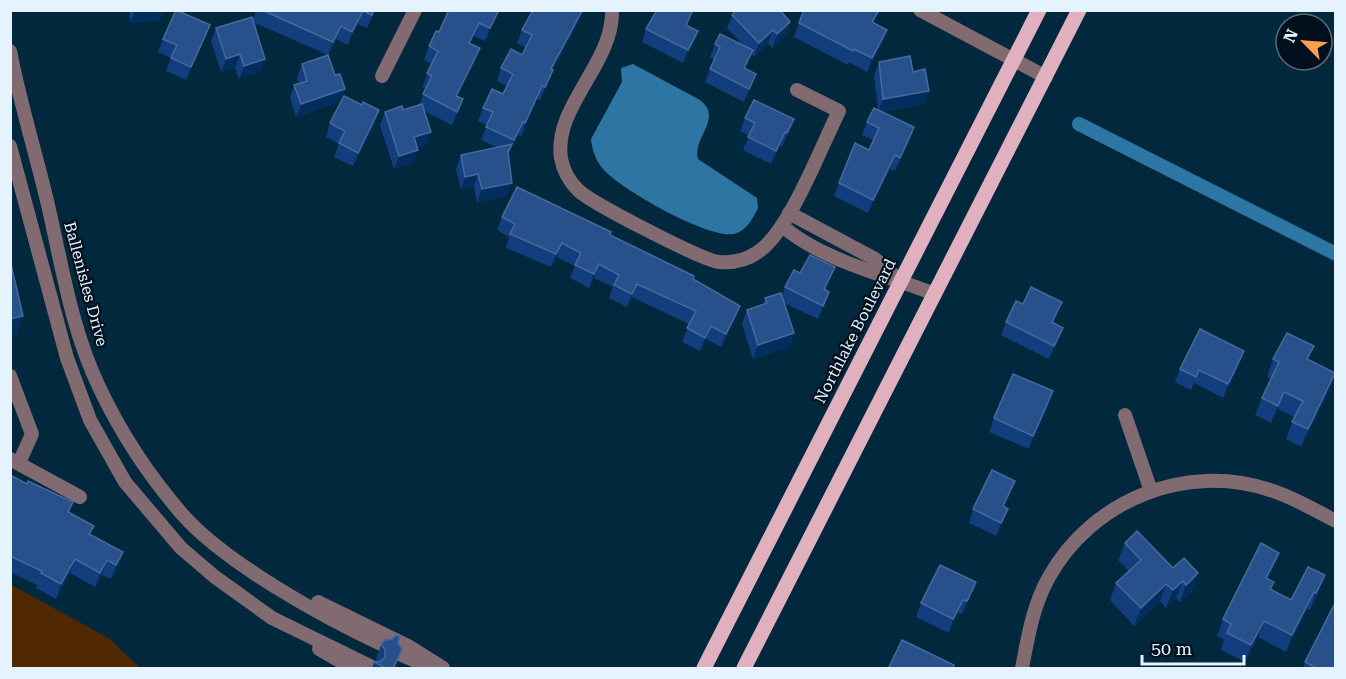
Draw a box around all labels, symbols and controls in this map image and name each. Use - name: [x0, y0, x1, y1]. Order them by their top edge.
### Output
- north arrow: [1274, 12, 1334, 72]
- text: N: [1280, 26, 1302, 45]
- street label: Ballenisles Drive: [60, 220, 112, 349]
- street label: Northlake Boulevard: [810, 255, 900, 407]
- scale bar: [1142, 628, 1244, 666]
- text: 50 m: [1151, 638, 1192, 659]

